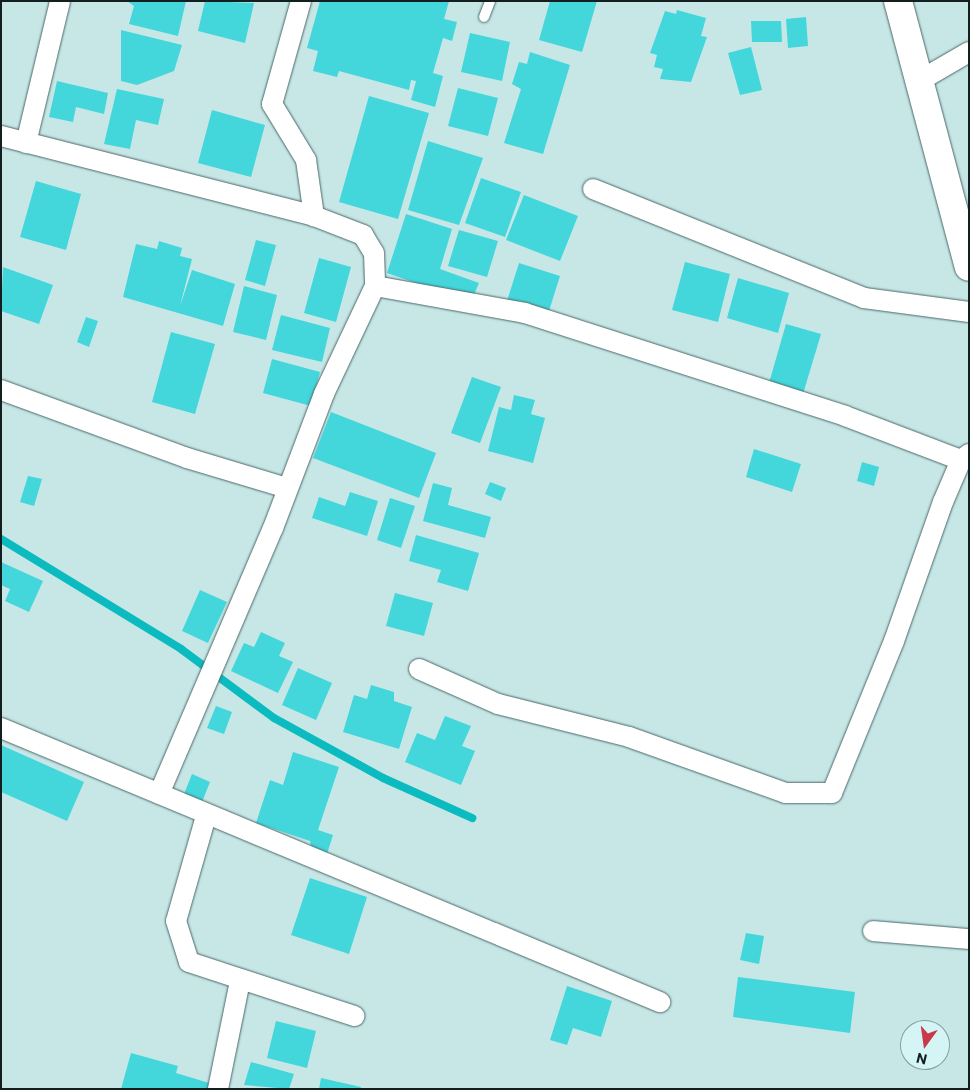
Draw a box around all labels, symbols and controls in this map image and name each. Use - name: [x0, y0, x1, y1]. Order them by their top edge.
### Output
- north arrow: [900, 1020, 950, 1070]
- text: N: [914, 1050, 929, 1069]

